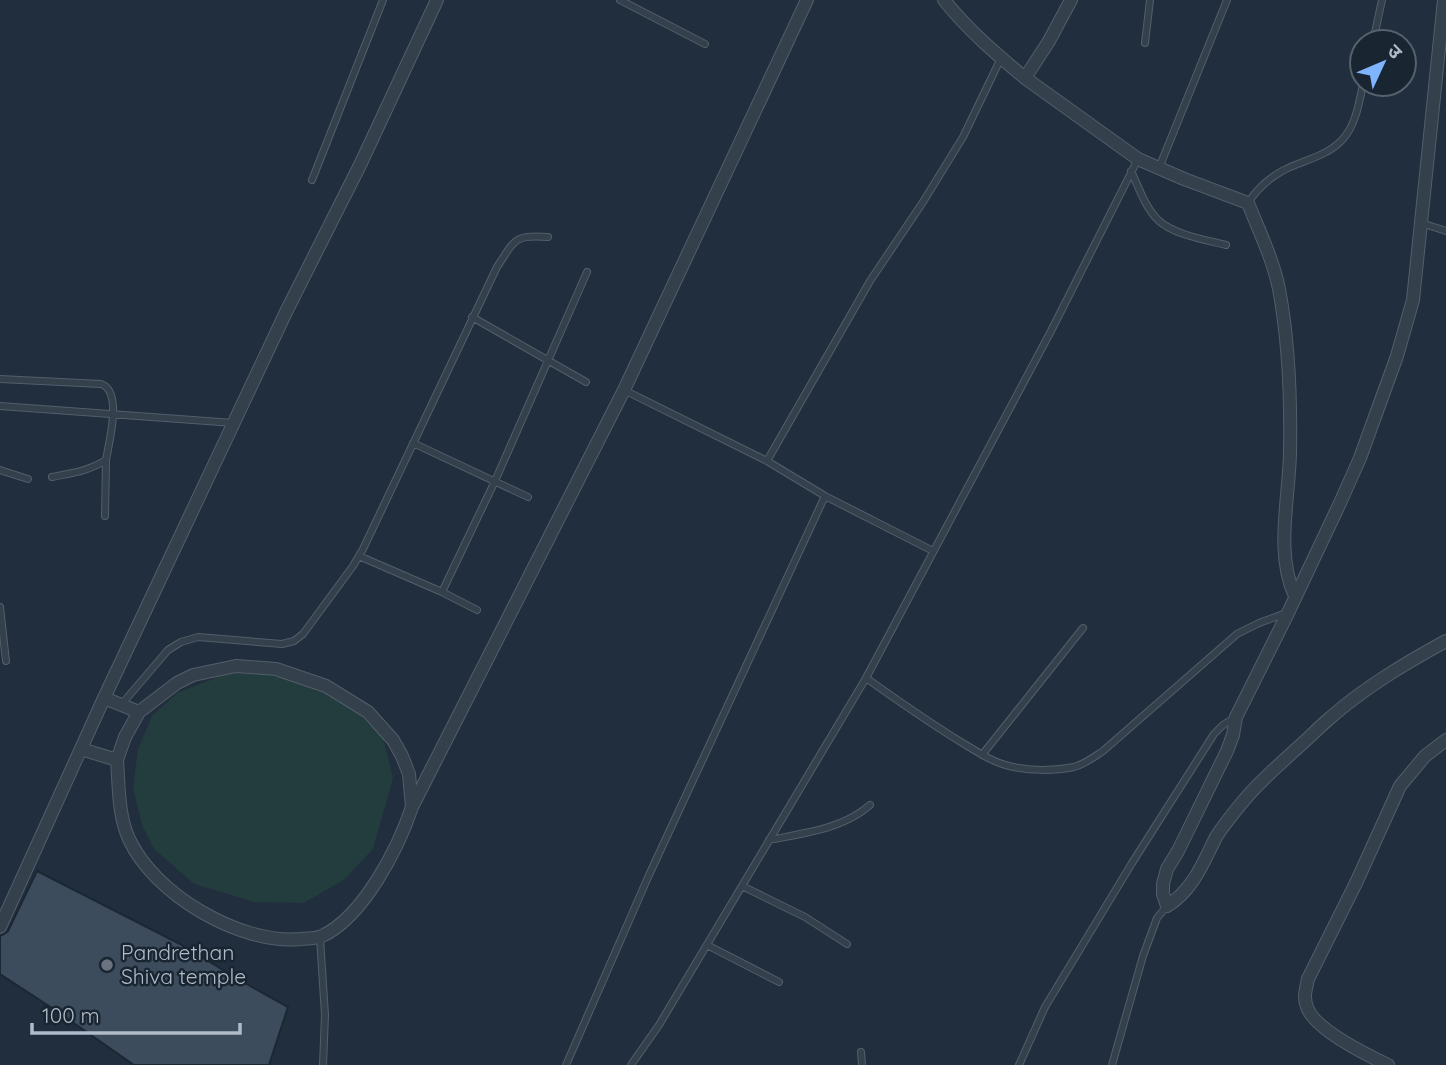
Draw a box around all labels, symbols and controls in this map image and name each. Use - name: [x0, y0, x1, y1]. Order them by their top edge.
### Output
- north arrow: [1348, 28, 1418, 98]
- text: उ: [1383, 39, 1408, 64]
- place label: Pandrethan Shiva temple: [121, 939, 246, 989]
- marker: Pandrethan Shiva temple: [99, 957, 115, 973]
- scale bar: [32, 992, 240, 1036]
- text: 100 m: [42, 1002, 100, 1028]

